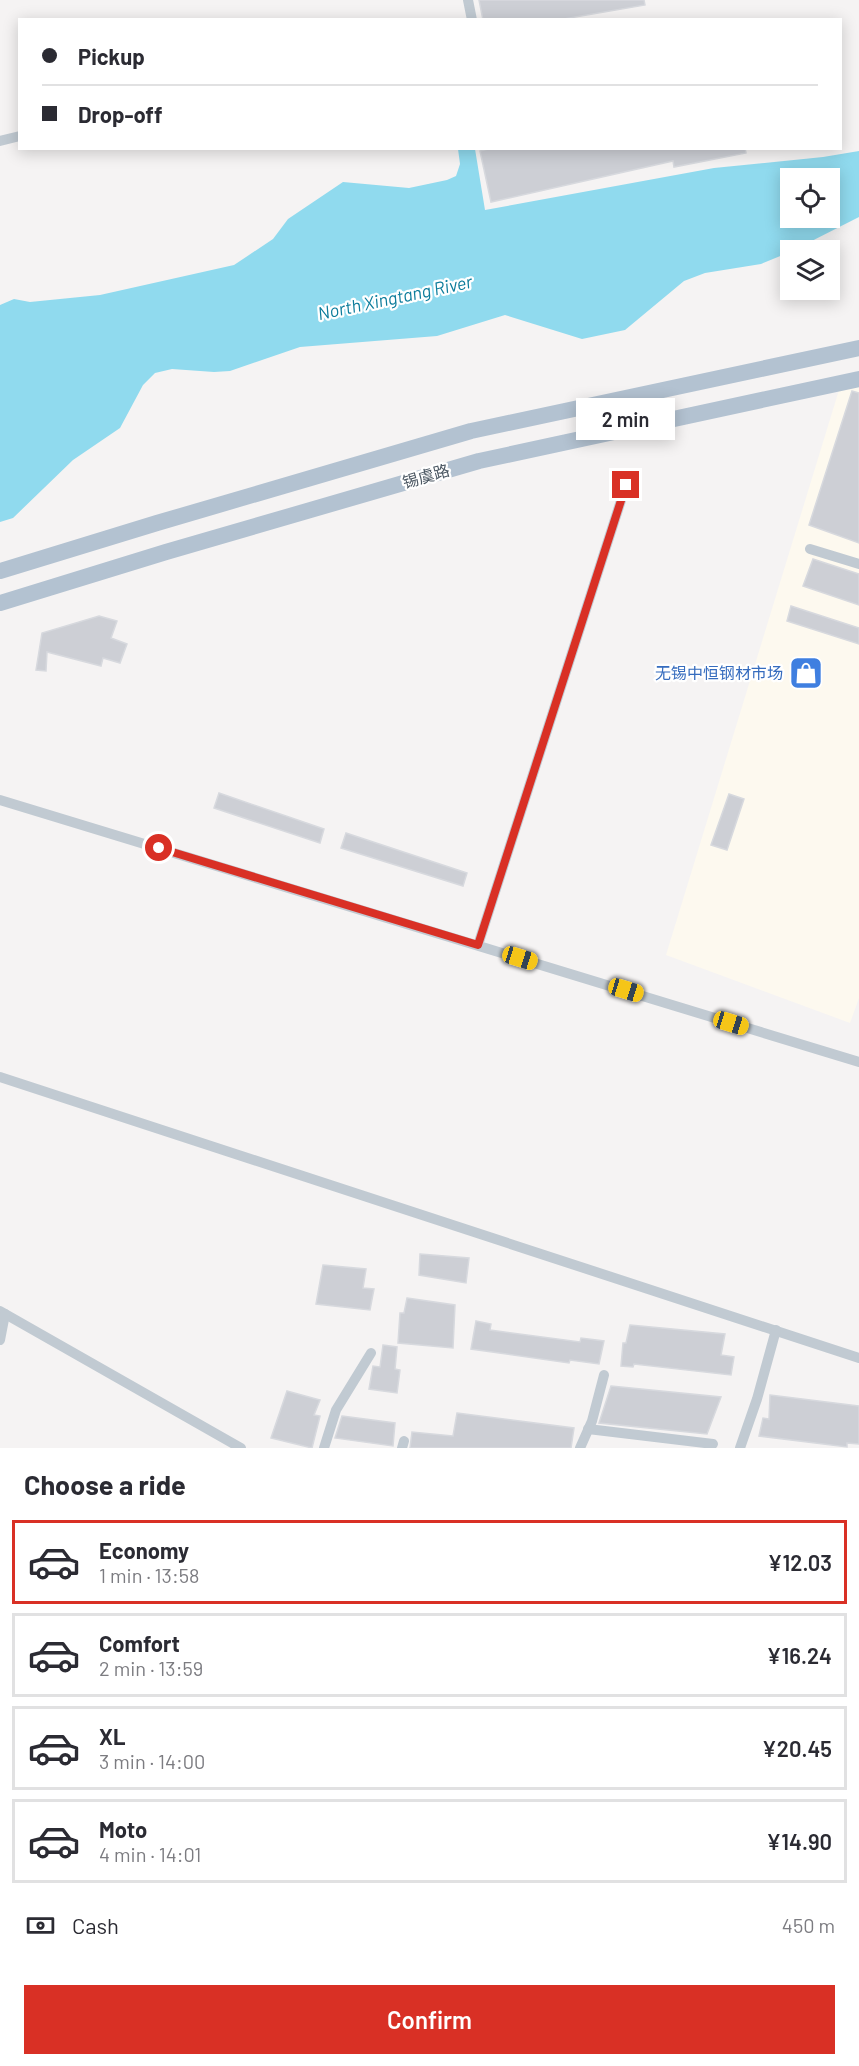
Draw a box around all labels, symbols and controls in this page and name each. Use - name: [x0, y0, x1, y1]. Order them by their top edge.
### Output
- text: Pickup: [78, 43, 145, 69]
- text: Drop-off: [78, 101, 162, 127]
- map controls: [780, 168, 840, 300]
- button: locate: [780, 168, 840, 228]
- button: layers: [780, 240, 840, 300]
- water label: North Xingtang River: [315, 270, 475, 324]
- callout: 2 min: [576, 398, 676, 440]
- text: 2 min: [602, 407, 649, 431]
- street label: 锡虞路: [400, 460, 452, 491]
- route end: [612, 471, 639, 498]
- shop icon: 无锡中恒钢材市场: [788, 655, 824, 691]
- place label: 无锡中恒钢材市场: [655, 663, 783, 682]
- route start: [145, 834, 172, 861]
- car: [500, 944, 540, 972]
- car: [606, 976, 646, 1004]
- car: [711, 1009, 751, 1037]
- text: Choose a ride: [24, 1468, 186, 1500]
- icon: car: [27, 1535, 81, 1589]
- text: Economy: [99, 1537, 189, 1563]
- text: ¥12.03: [767, 1549, 832, 1575]
- text: 1 min · 13:58: [99, 1563, 199, 1587]
- icon: car: [27, 1628, 81, 1682]
- text: Comfort: [99, 1630, 180, 1656]
- text: ¥16.24: [766, 1642, 832, 1668]
- text: 2 min · 13:59: [99, 1656, 203, 1680]
- icon: car: [27, 1721, 81, 1775]
- text: XL: [99, 1723, 125, 1749]
- text: ¥20.45: [762, 1735, 832, 1761]
- text: 3 min · 14:00: [99, 1749, 205, 1773]
- icon: car: [27, 1814, 81, 1868]
- text: Moto: [99, 1816, 147, 1842]
- text: ¥14.90: [766, 1828, 832, 1854]
- text: 4 min · 14:01: [99, 1842, 201, 1866]
- icon: cash: [24, 1909, 57, 1942]
- text: Cash: [72, 1912, 119, 1938]
- text: 450 m: [782, 1913, 835, 1937]
- button: Confirm: [24, 1985, 835, 2054]

